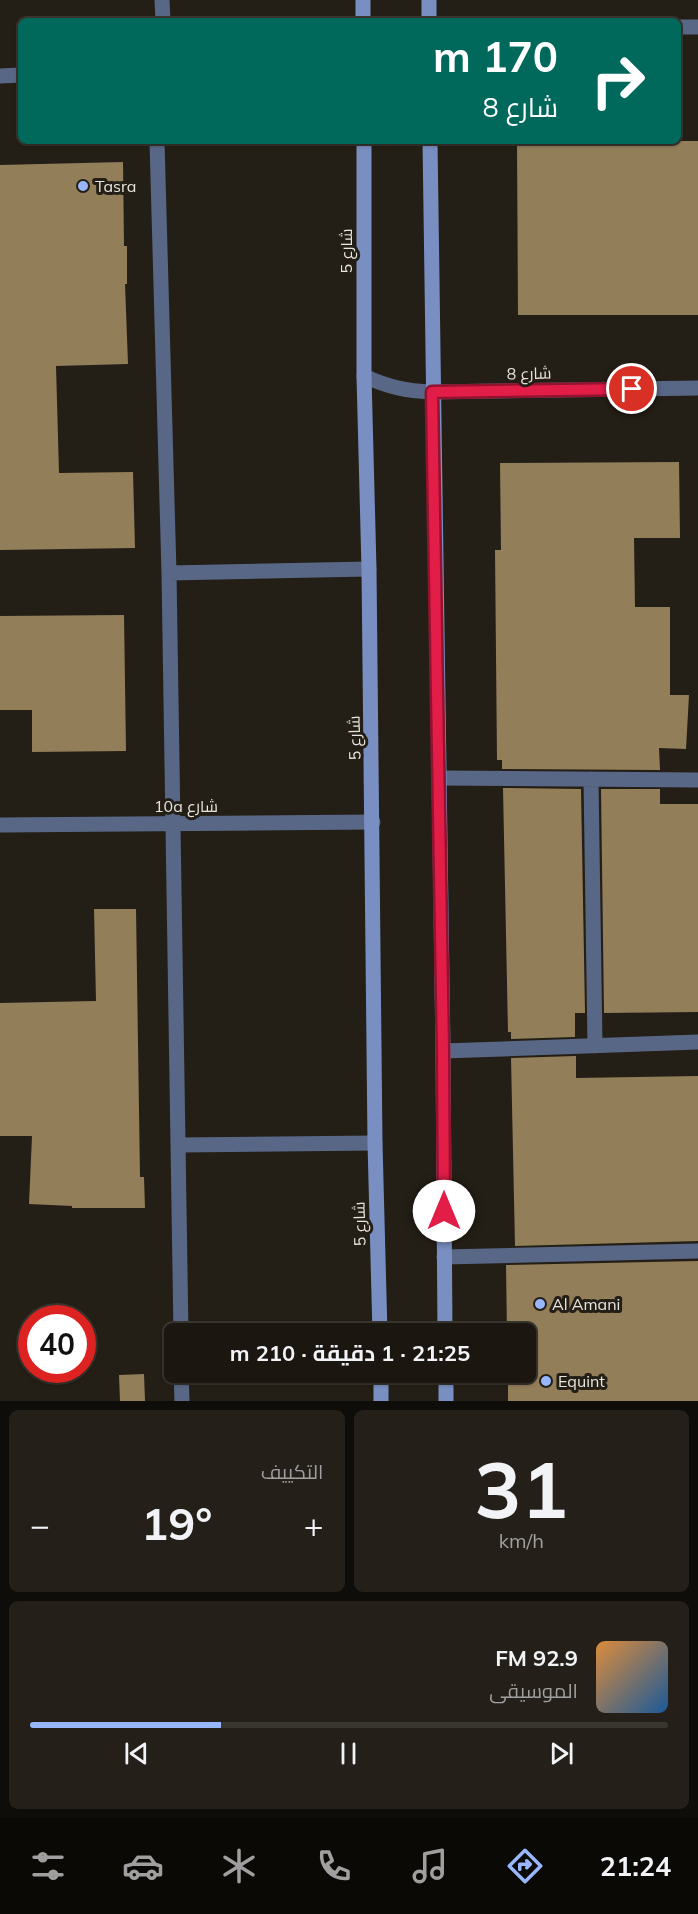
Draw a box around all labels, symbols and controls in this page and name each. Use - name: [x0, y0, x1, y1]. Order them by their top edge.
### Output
- text: 170 m: [433, 30, 558, 83]
- icon: right: [579, 42, 657, 120]
- text: شارع 8: [482, 90, 558, 124]
- place label: Tasra: [95, 176, 136, 196]
- marker: Tasra: [76, 179, 90, 193]
- street label: شارع 5: [336, 229, 358, 273]
- street label: شارع 8: [506, 363, 552, 385]
- pin: [606, 363, 657, 414]
- icon: arrive: [615, 372, 648, 405]
- street label: شارع 5: [344, 715, 366, 761]
- street label: 10a شارع: [154, 796, 218, 818]
- position arrow: [412, 1179, 476, 1243]
- street label: شارع 5: [349, 1201, 371, 1247]
- place label: Al Amani: [552, 1294, 620, 1314]
- marker: Al Amani: [533, 1297, 547, 1311]
- speed limit sign: 40: [18, 1305, 96, 1383]
- text: 21:25 · 1 دقيقة · 210 m: [230, 1339, 470, 1367]
- place label: Equint: [558, 1371, 605, 1391]
- marker: Equint: [539, 1374, 553, 1388]
- text: 31: [474, 1440, 568, 1538]
- text: التكييف: [261, 1459, 324, 1484]
- text: 19°: [141, 1495, 212, 1551]
- text: −: [30, 1504, 50, 1545]
- text: +: [304, 1504, 324, 1545]
- text: km/h: [499, 1528, 544, 1553]
- text: 92.9 FM: [495, 1644, 578, 1672]
- text: الموسيقى: [489, 1678, 578, 1703]
- icon: previous: [120, 1737, 153, 1770]
- icon: pause: [332, 1737, 365, 1770]
- icon: next: [545, 1737, 578, 1770]
- icon: filters: [27, 1845, 69, 1887]
- icon: car: [122, 1845, 164, 1887]
- icon: climate: [218, 1845, 260, 1887]
- icon: phone: [313, 1845, 355, 1887]
- icon: music: [409, 1845, 451, 1887]
- icon: directions: [504, 1845, 546, 1887]
- text: 21:24: [600, 1849, 671, 1883]

